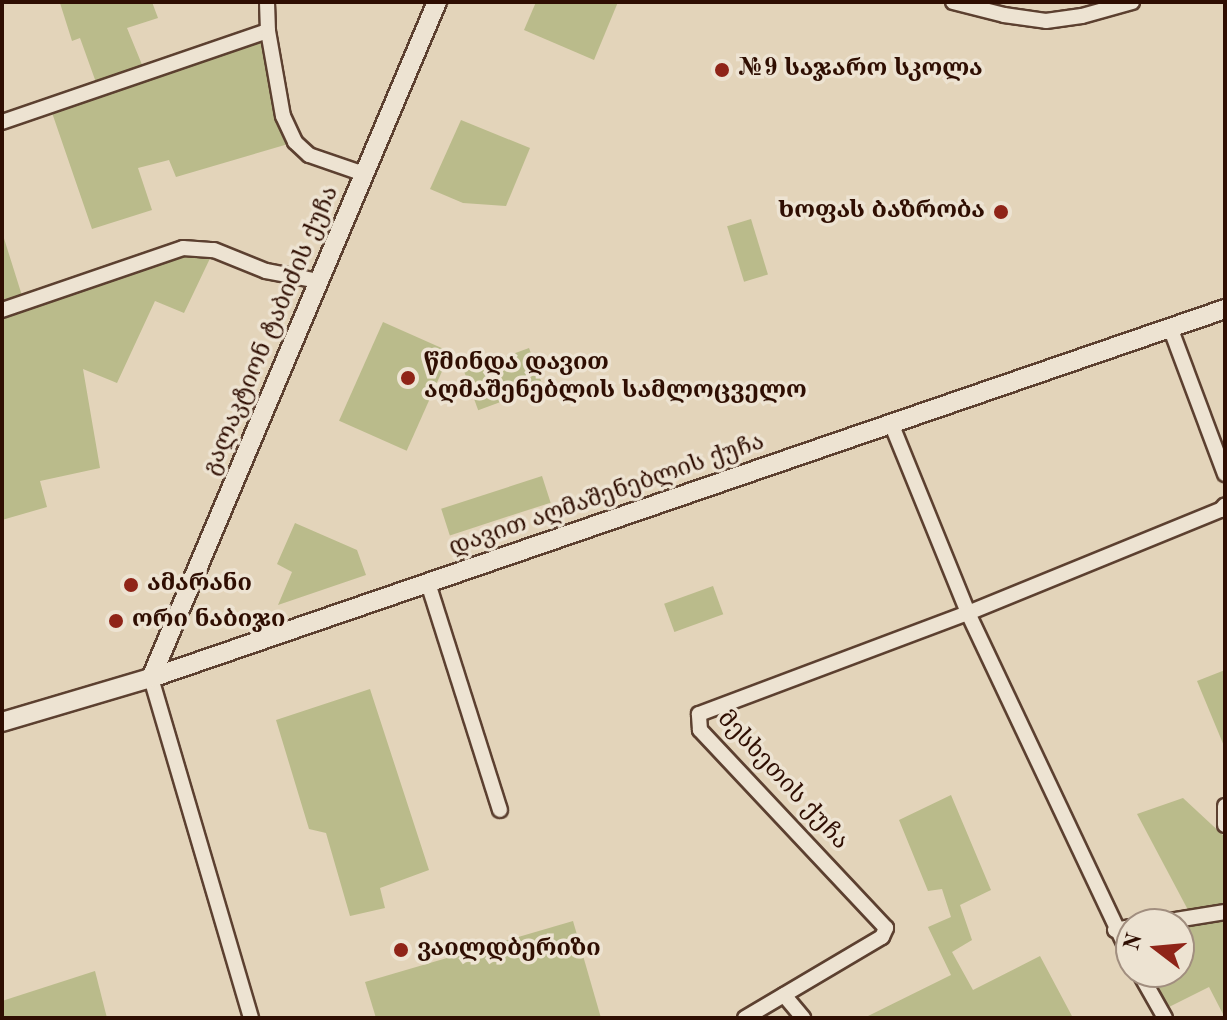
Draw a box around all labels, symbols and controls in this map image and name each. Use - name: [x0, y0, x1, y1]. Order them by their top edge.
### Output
- place label: №9 საჯარო სკოლა: [738, 56, 983, 84]
- marker: №9 საჯარო სკოლა: [713, 61, 731, 79]
- street label: გალაკტიონ ტაბიძის ქუჩა: [198, 182, 346, 480]
- place label: Ხოფას Ბაზრობა: [778, 198, 985, 226]
- marker: Ხოფას Ბაზრობა: [992, 203, 1010, 221]
- place label: წმინდა დავით აღმაშენებლის სამლოცველო: [424, 350, 807, 406]
- marker: წმინდა დავით აღმაშენებლის სამლოცველო: [399, 369, 417, 387]
- street label: დავით აღმაშენებლის ქუჩა: [446, 428, 768, 564]
- place label: ამარანი: [147, 571, 252, 599]
- marker: ამარანი: [122, 576, 140, 594]
- place label: ორი ნაბიჯი: [132, 607, 285, 635]
- marker: ორი ნაბიჯი: [107, 612, 125, 630]
- street label: მესხეთის ქუჩა: [710, 706, 854, 856]
- north arrow: [1115, 908, 1195, 988]
- text: N: [1121, 931, 1147, 953]
- place label: ვაილდბერიზი: [417, 936, 601, 964]
- marker: ვაილდბერიზი: [392, 941, 410, 959]

